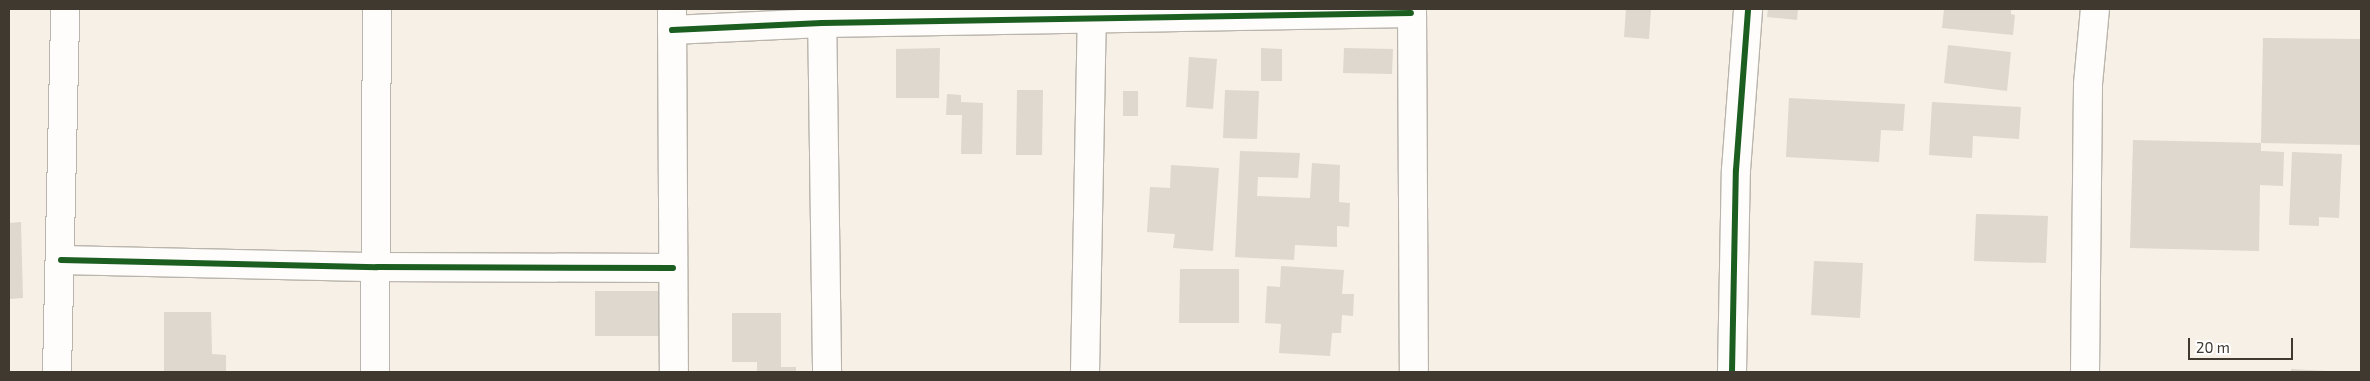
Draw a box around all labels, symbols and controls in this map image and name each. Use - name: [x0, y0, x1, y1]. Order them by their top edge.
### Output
- scale bar: [2190, 328, 2295, 360]
- text: 20 m: [2196, 338, 2230, 356]

